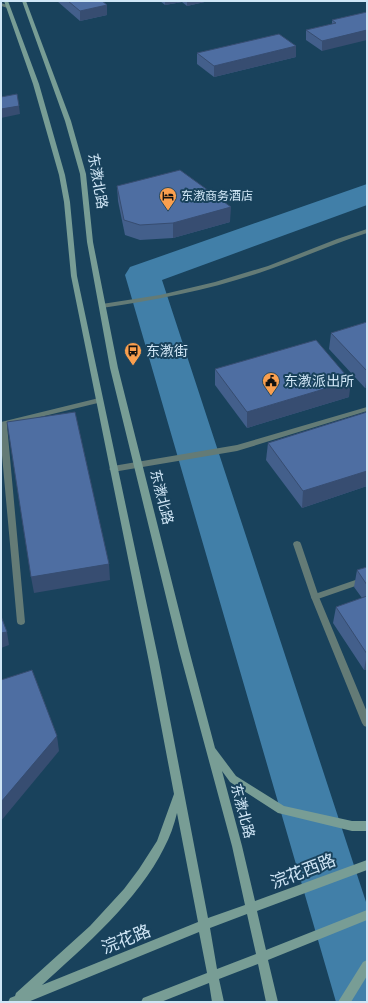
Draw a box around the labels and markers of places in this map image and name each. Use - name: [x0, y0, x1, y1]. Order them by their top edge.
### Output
- hotel icon: 东漖商务酒店: [158, 186, 178, 211]
- place label: 东漖商务酒店: [181, 188, 253, 203]
- bus stop icon: 东漖街: [123, 341, 143, 366]
- place label: 东漖街: [146, 342, 188, 360]
- public building icon: 东漖派出所: [261, 371, 281, 396]
- place label: 东漖派出所: [284, 372, 354, 390]

